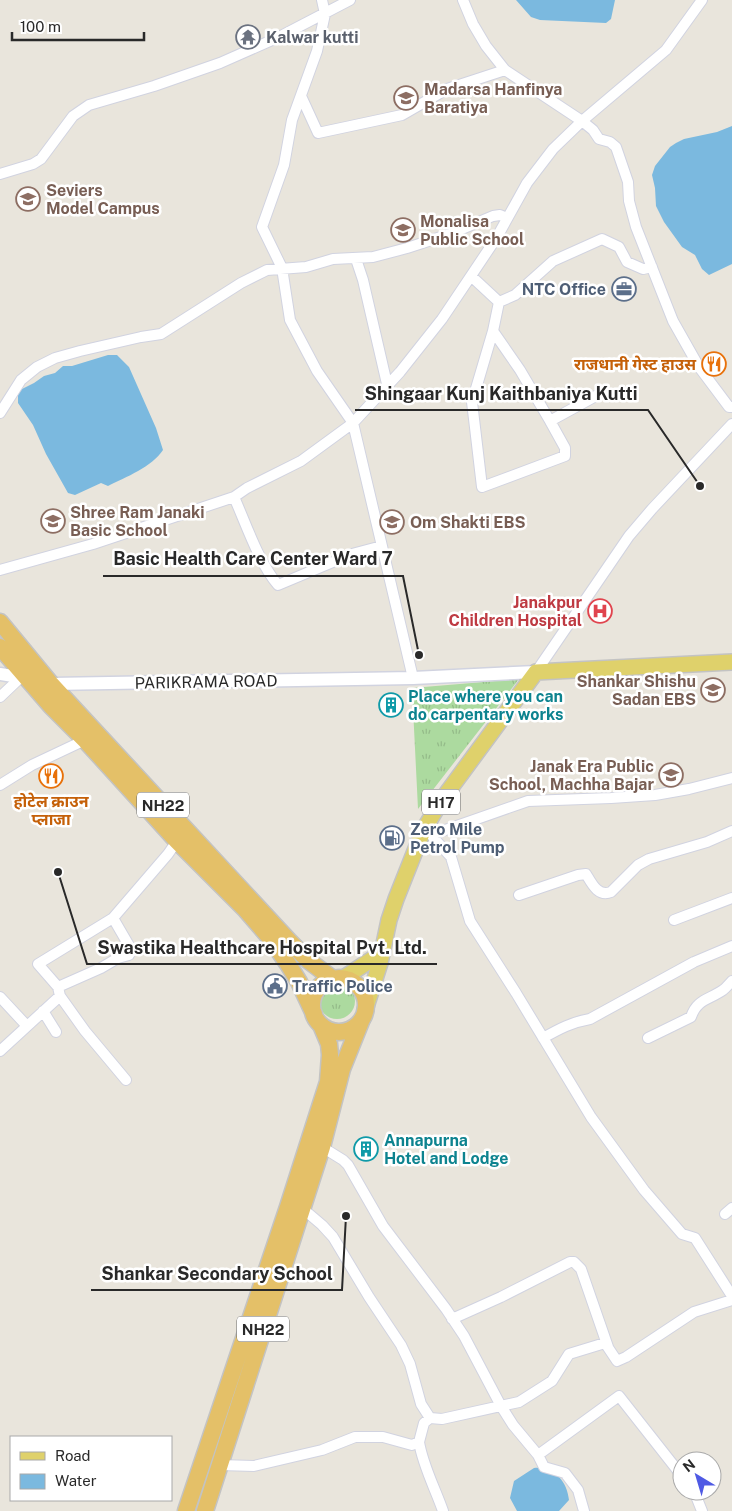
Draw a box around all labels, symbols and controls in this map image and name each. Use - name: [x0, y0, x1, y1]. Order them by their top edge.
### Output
- scale bar: [12, 10, 145, 42]
- text: 100 m: [20, 18, 61, 35]
- temple icon: Kalwar kutti: [235, 24, 261, 50]
- place label: Kalwar kutti: [266, 28, 359, 47]
- place label: Madarsa Hanfinya Baratiya: [424, 80, 562, 117]
- school or university icon: Madarsa Hanfinya Baratiya: [393, 85, 419, 111]
- place label: Seviers Model Campus: [46, 181, 160, 218]
- school or university icon: Seviers Model Campus: [15, 186, 41, 212]
- place label: Monalisa Public School: [420, 212, 524, 249]
- school or university icon: Monalisa Public School: [390, 217, 416, 243]
- office icon: NTC Office: [611, 276, 637, 302]
- place label: NTC Office: [522, 280, 606, 299]
- restaurant icon: राजधानी गेस्ट हाउस: [701, 351, 727, 377]
- place label: राजधानी गेस्ट हाउस: [574, 355, 697, 374]
- callout: Shingaar Kunj Kaithbaniya Kutti: [355, 377, 648, 410]
- text: Shingaar Kunj Kaithbaniya Kutti: [364, 383, 638, 404]
- place label: Shree Ram Janaki Basic School: [70, 503, 205, 540]
- school or university icon: Shree Ram Janaki Basic School: [40, 508, 66, 534]
- school or university icon: Om Shakti EBS: [379, 509, 405, 535]
- place label: Om Shakti EBS: [410, 513, 526, 532]
- callout: Basic Health Care Center Ward 7: [103, 543, 403, 576]
- text: Basic Health Care Center Ward 7: [113, 548, 393, 569]
- place label: Janakpur Children Hospital: [449, 593, 582, 630]
- hospital icon: Janakpur Children Hospital: [587, 598, 613, 624]
- street label: PARIKRAMA ROAD: [134, 671, 278, 693]
- place label: Shankar Shishu Sadan EBS: [576, 672, 696, 709]
- school or university icon: Shankar Shishu Sadan EBS: [700, 677, 726, 703]
- place label: Place where you can do carpentary works: [408, 687, 563, 724]
- building icon: Place where you can do carpentary works: [378, 692, 404, 718]
- place label: Janak Era Public School, Machha Bajar: [489, 757, 654, 794]
- school or university icon: Janak Era Public School, Machha Bajar: [658, 762, 684, 788]
- restaurant icon: होटेल क्राउन प्लाजा: [38, 763, 64, 789]
- road number: H17: [422, 790, 460, 814]
- place label: होटेल क्राउन प्लाजा: [14, 792, 90, 829]
- road number: NH22: [137, 792, 189, 818]
- place label: Zero Mile Petrol Pump: [410, 820, 505, 857]
- fuel station icon: Zero Mile Petrol Pump: [379, 825, 405, 851]
- callout: Swastika Healthcare Hospital Pvt. Ltd.: [87, 931, 437, 964]
- text: Swastika Healthcare Hospital Pvt. Ltd.: [97, 937, 427, 958]
- public building icon: Traffic Police: [262, 973, 288, 999]
- place label: Traffic Police: [292, 977, 393, 996]
- place label: Annapurna Hotel and Lodge: [384, 1131, 508, 1168]
- building icon: Annapurna Hotel and Lodge: [353, 1136, 379, 1162]
- callout: Shankar Secondary School: [91, 1257, 342, 1290]
- text: Shankar Secondary School: [101, 1263, 333, 1284]
- road number: NH22: [237, 1316, 289, 1342]
- legend: [10, 1436, 172, 1501]
- text: Road: [55, 1447, 91, 1464]
- north arrow: [672, 1451, 722, 1501]
- text: N: [680, 1456, 698, 1475]
- text: Water: [55, 1472, 97, 1489]

